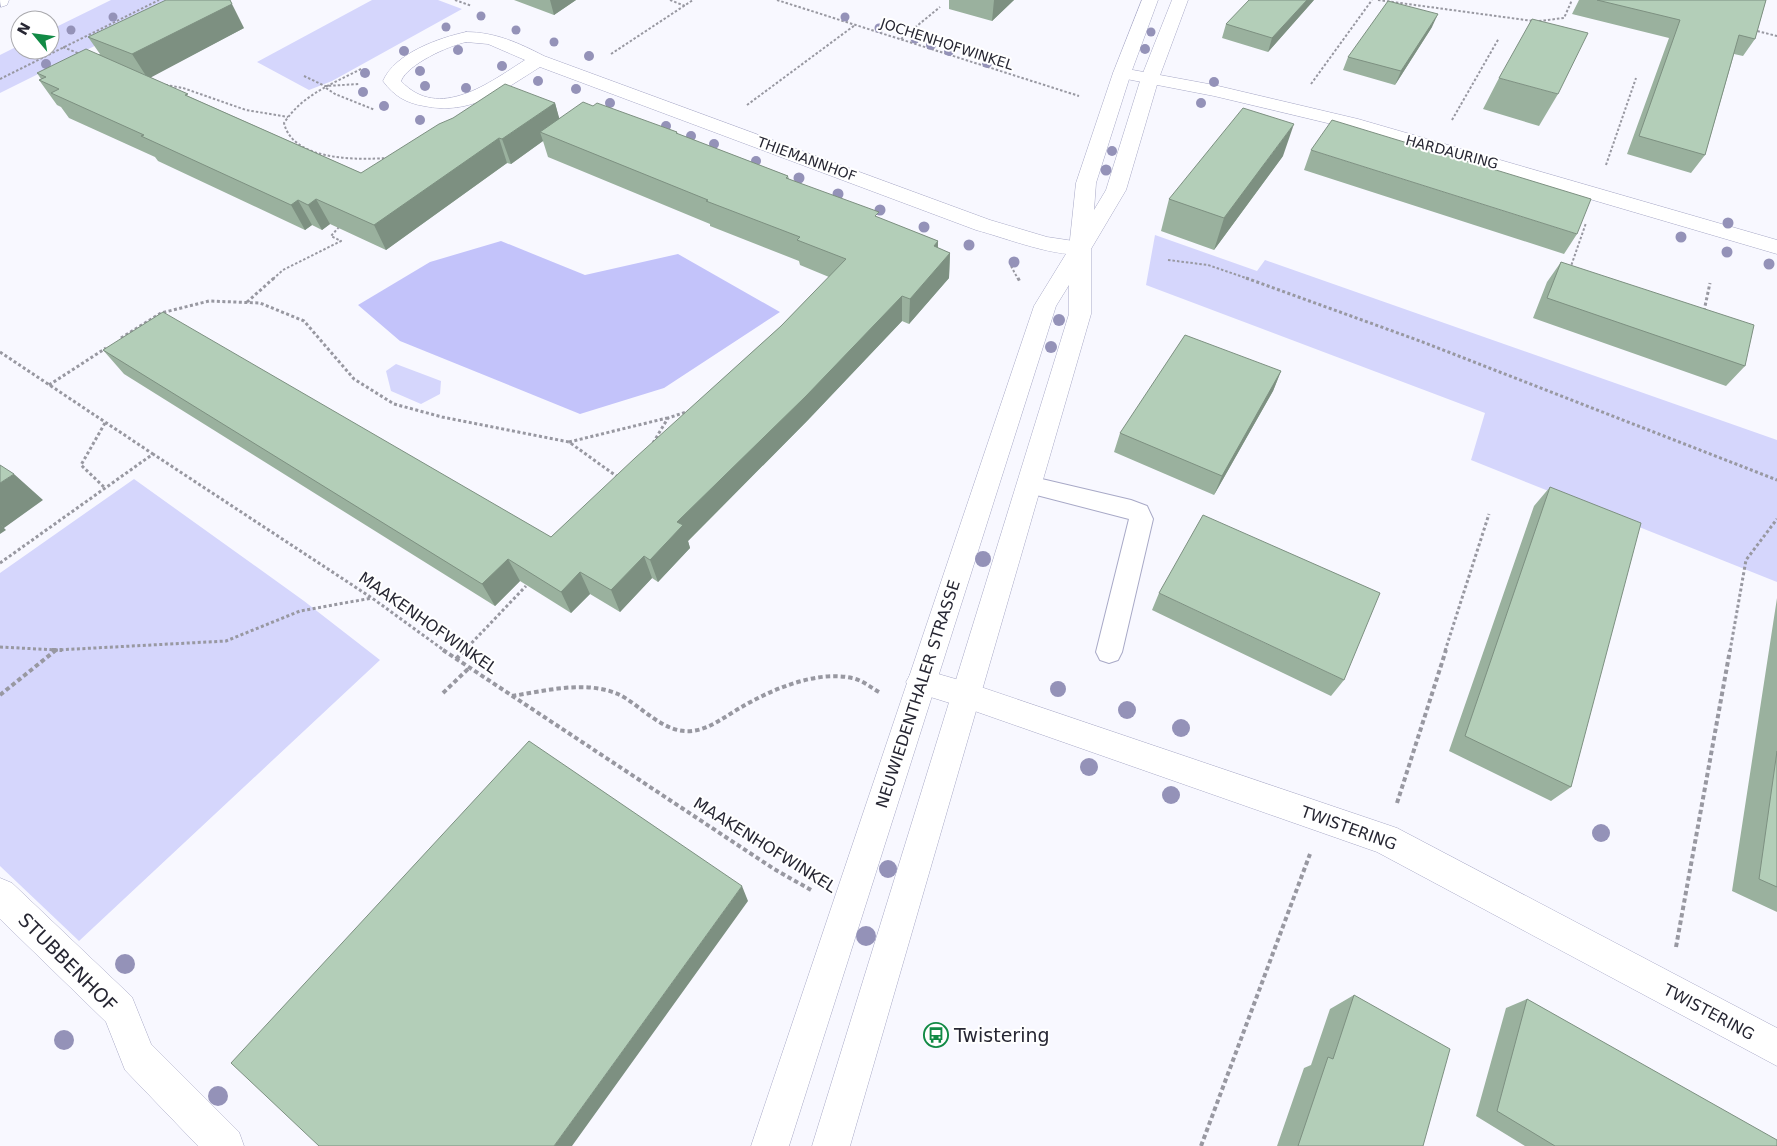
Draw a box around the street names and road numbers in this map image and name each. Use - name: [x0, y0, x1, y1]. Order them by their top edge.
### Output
- street label: JOCHENHOFWINKEL: [878, 15, 1016, 73]
- street label: HARDAURING: [1404, 132, 1500, 172]
- street label: THIEMANNHOF: [754, 133, 859, 184]
- street label: MAAKENHOFWINKEL: [355, 568, 501, 678]
- street label: NEUWIEDENTHALER STRASSE: [872, 578, 964, 810]
- street label: MAAKENHOFWINKEL: [690, 793, 840, 897]
- street label: TWISTERING: [1298, 802, 1399, 854]
- street label: STUBBENHOF: [14, 908, 122, 1016]
- street label: TWISTERING: [1659, 980, 1758, 1044]

